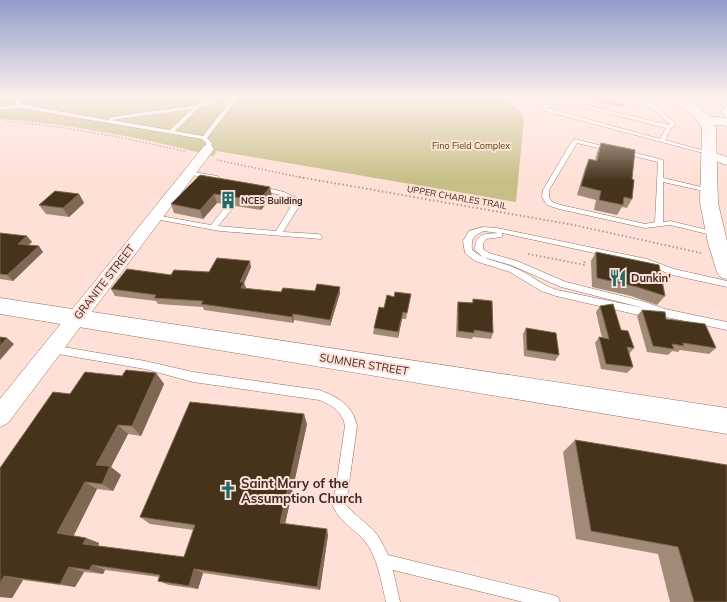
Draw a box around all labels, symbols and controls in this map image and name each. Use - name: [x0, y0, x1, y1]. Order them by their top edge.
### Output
- park label: Fino Field Complex: [432, 140, 510, 151]
- street label: UPPER CHARLES TRAIL: [406, 183, 508, 211]
- building icon: NCES Building: [218, 190, 238, 210]
- place label: NCES Building: [241, 195, 303, 206]
- street label: GRANITE STREET: [70, 242, 138, 322]
- restaurant icon: Dunkin': [608, 268, 628, 288]
- place label: Dunkin': [631, 271, 671, 285]
- street label: SUMNER STREET: [319, 350, 410, 378]
- place label: Saint Mary of the Assumption Church: [241, 475, 362, 506]
- church icon: Saint Mary of the Assumption Church: [218, 480, 238, 500]

